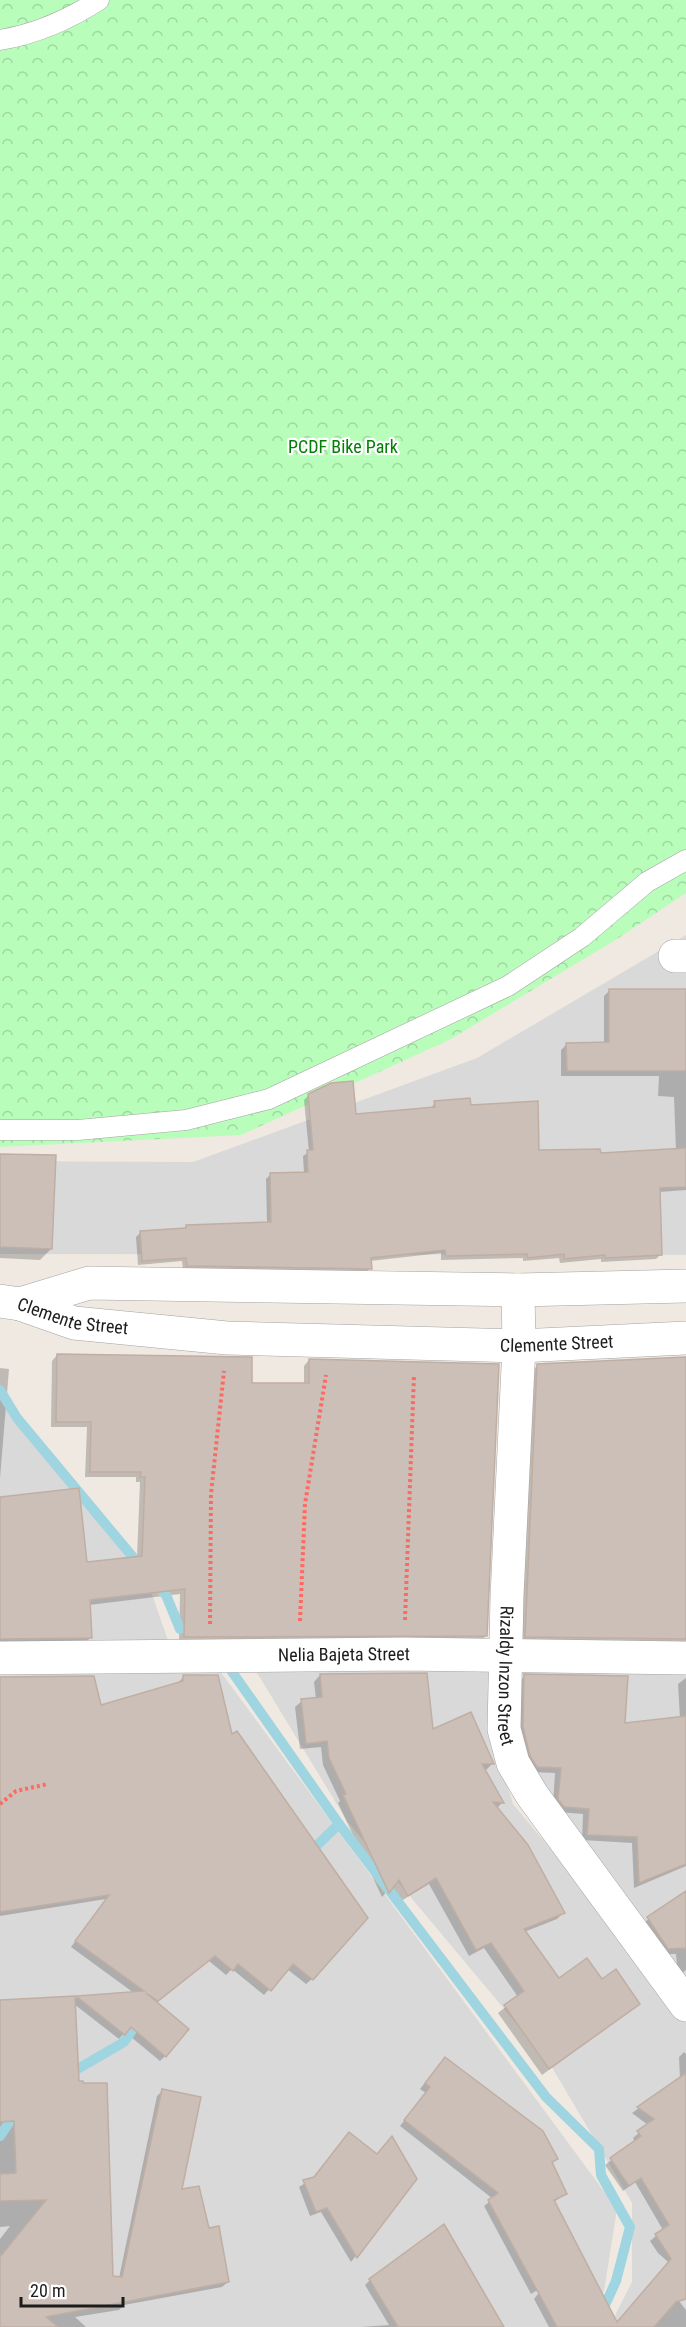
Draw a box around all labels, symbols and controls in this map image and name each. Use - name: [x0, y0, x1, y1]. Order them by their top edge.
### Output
- park label: PCDF Bike Park: [288, 436, 398, 457]
- street label: Clemente Street: [15, 1293, 129, 1338]
- street label: Clemente Street: [500, 1330, 614, 1356]
- street label: Rizaldy Inzon Street: [494, 1605, 519, 1748]
- street label: Nelia Bajeta Street: [278, 1643, 410, 1665]
- scale bar: [21, 2270, 123, 2308]
- text: 20 m: [30, 2280, 65, 2301]

